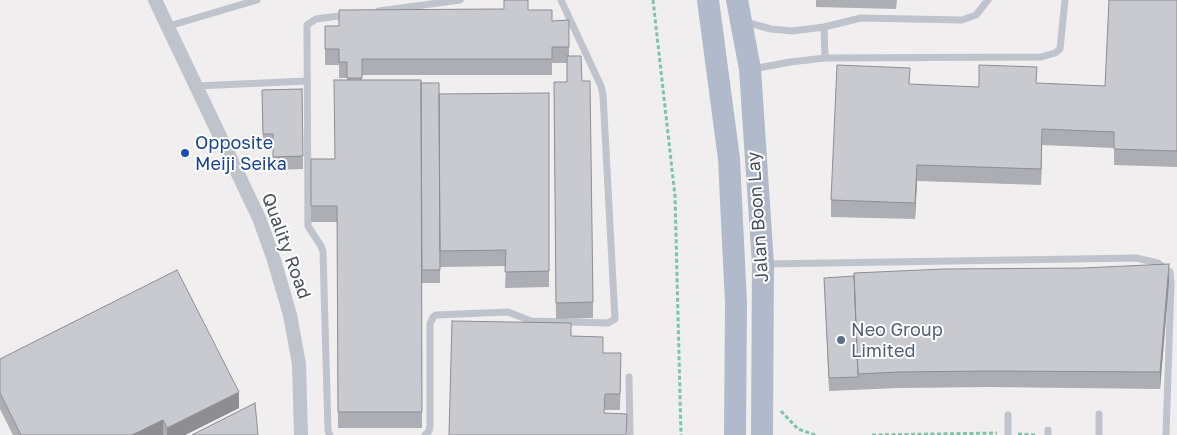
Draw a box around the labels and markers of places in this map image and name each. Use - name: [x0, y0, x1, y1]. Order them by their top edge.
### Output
- place label: Opposite Meiji Seika: [195, 132, 287, 174]
- marker: Opposite Meiji Seika: [179, 147, 191, 159]
- place label: Neo Group Limited: [851, 319, 943, 362]
- marker: Neo Group Limited: [835, 334, 847, 346]

